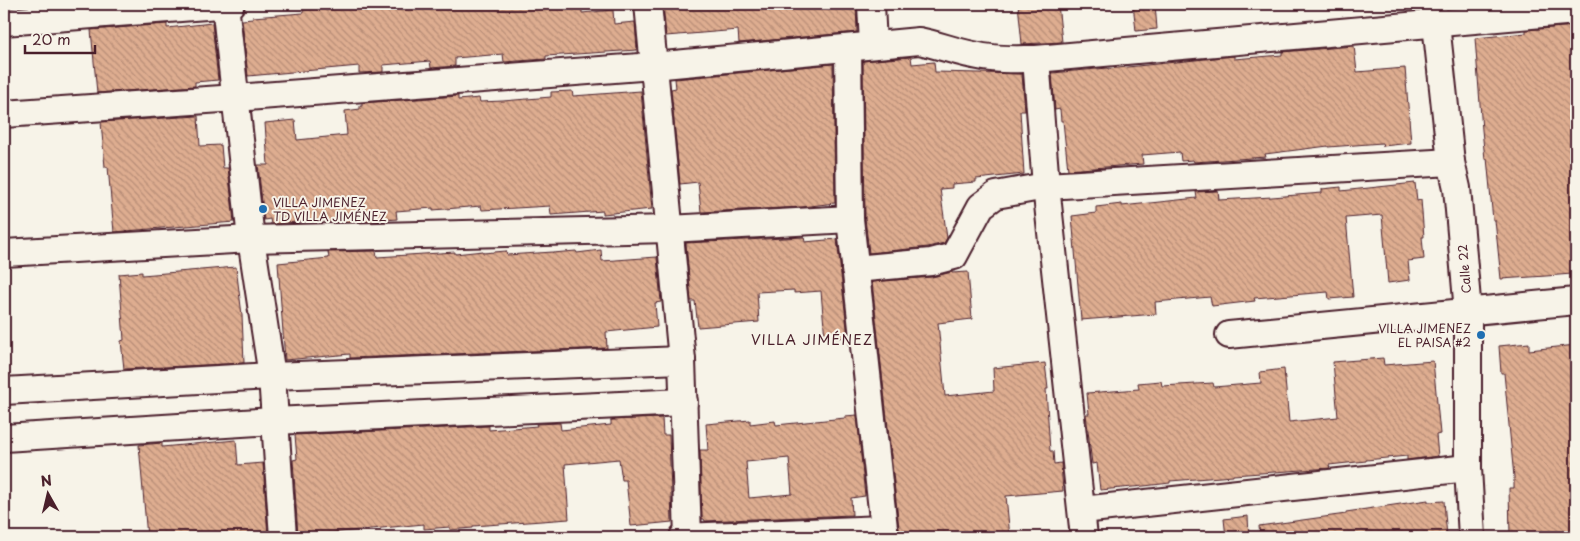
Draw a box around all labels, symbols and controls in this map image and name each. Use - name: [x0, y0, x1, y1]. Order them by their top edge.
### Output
- scale bar: [25, 22, 95, 54]
- text: 20 m: [32, 27, 71, 50]
- place label: VILLA JIMENEZ TD VILLA JIMÉNEZ: [273, 193, 387, 225]
- marker: VILLA JIMENEZ TD VILLA JIMÉNEZ: [257, 203, 269, 215]
- street label: Calle 22: [1453, 244, 1475, 294]
- place label: VILLA JIMENEZ EL PAISA #2: [1378, 319, 1471, 351]
- district label: VILLA JIMÉNEZ: [751, 329, 873, 350]
- marker: VILLA JIMENEZ EL PAISA #2: [1475, 329, 1487, 341]
- north arrow: [22, 468, 72, 518]
- text: N: [39, 469, 53, 492]

